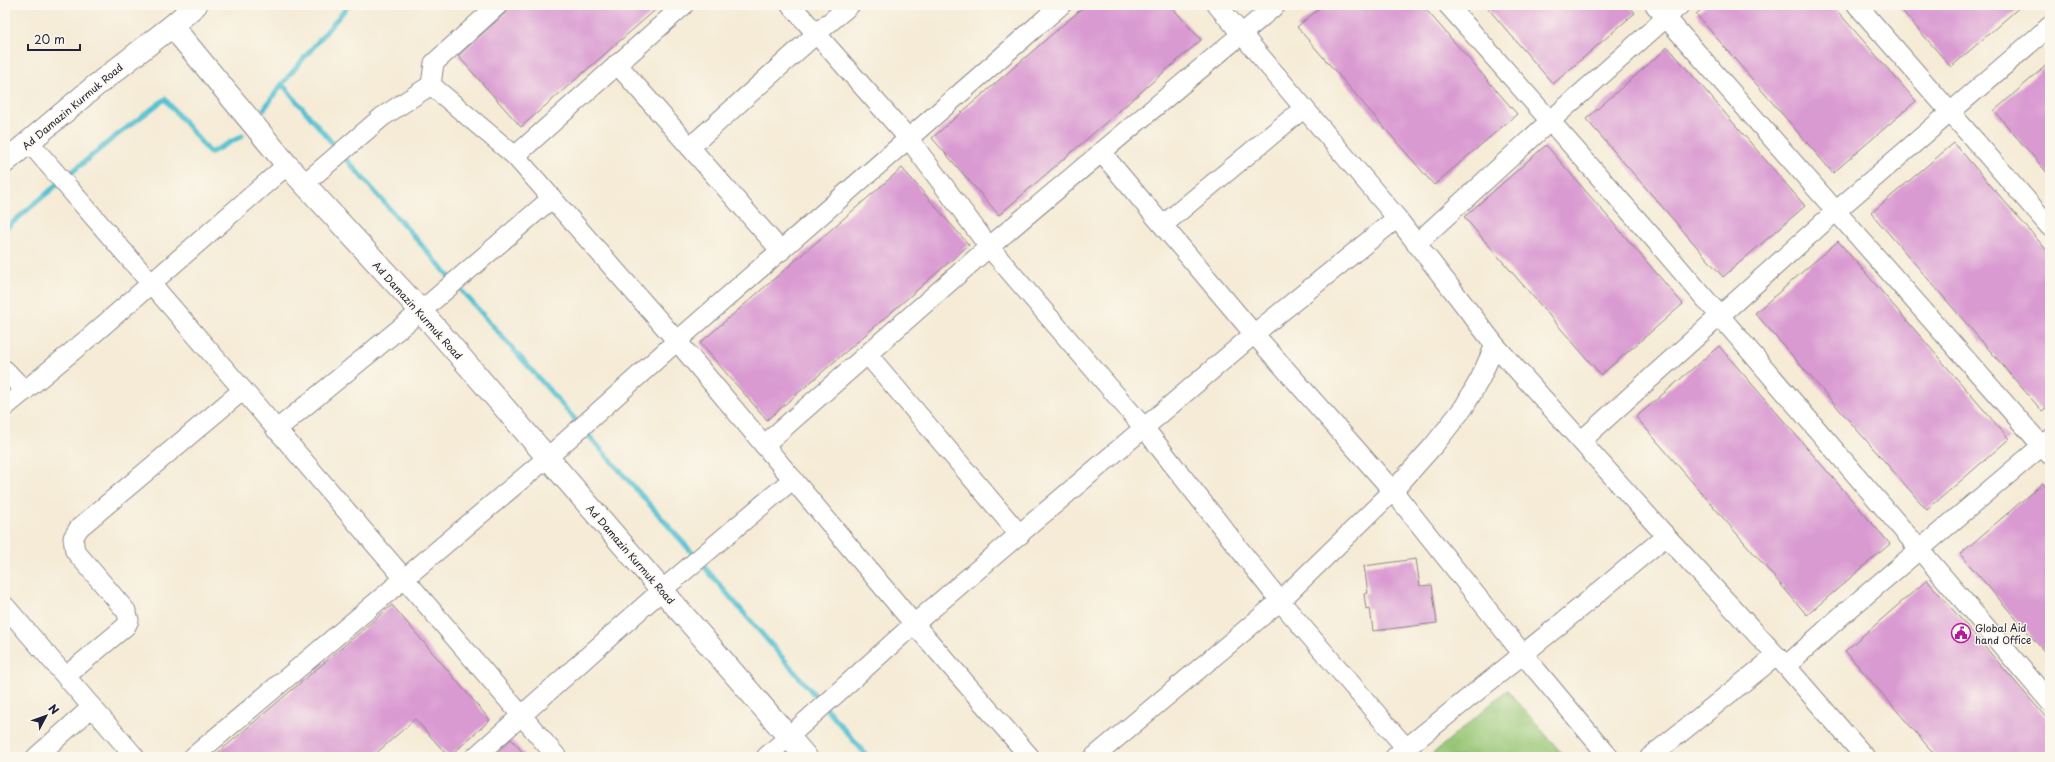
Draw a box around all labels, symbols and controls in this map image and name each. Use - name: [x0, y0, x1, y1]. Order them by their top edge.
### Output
- scale bar: [28, 26, 80, 52]
- text: 20 m: [34, 30, 65, 48]
- street label: Ad Damazin Kurmuk Road: [18, 59, 126, 153]
- street label: Ad Damazin Kurmuk Road: [370, 258, 466, 363]
- street label: Ad Damazin Kurmuk Road: [583, 501, 679, 607]
- place label: Global Aid hand Office: [1975, 620, 2031, 647]
- public building icon: Global Aid hand Office: [1950, 622, 1972, 644]
- north arrow: [26, 696, 66, 736]
- text: N: [45, 700, 63, 718]

